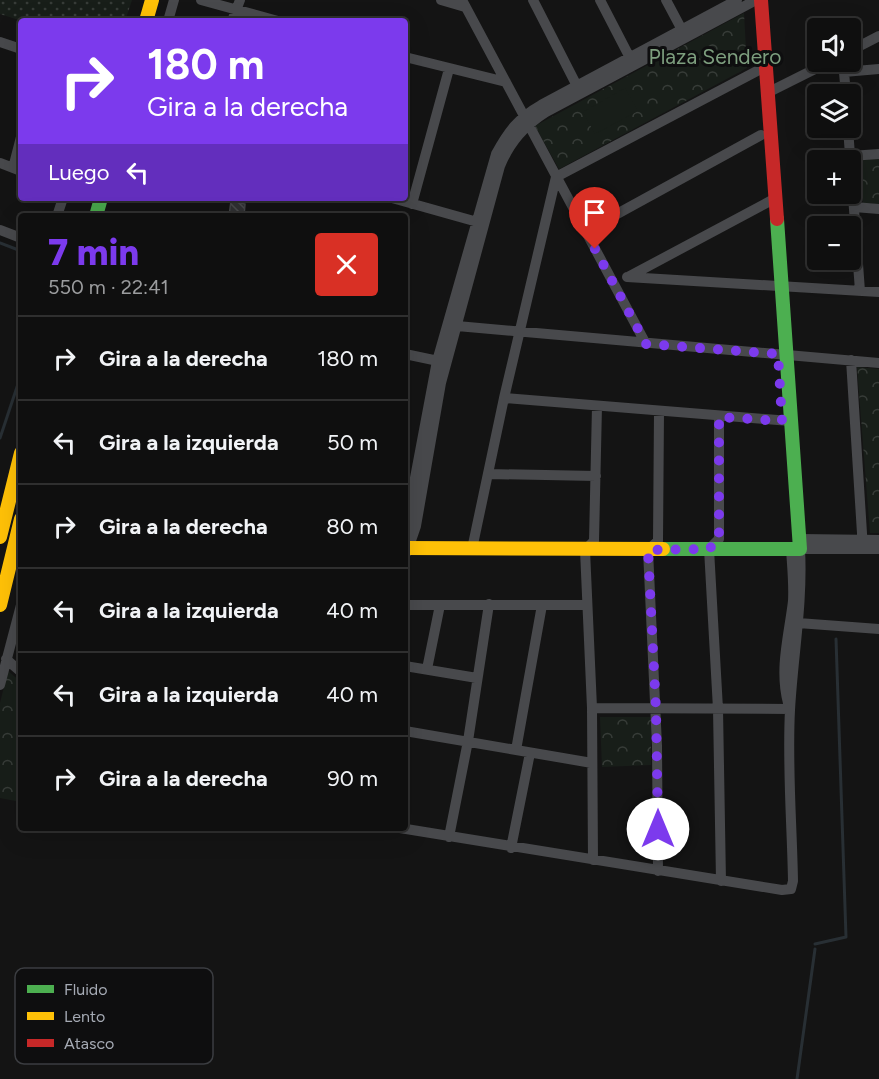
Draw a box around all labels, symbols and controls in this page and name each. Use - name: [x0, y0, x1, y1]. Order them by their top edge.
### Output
- map controls: [807, 18, 861, 270]
- button: sound: [807, 18, 861, 72]
- text: 180 m: [147, 39, 264, 90]
- icon: right: [48, 42, 126, 120]
- park label: Plaza Sendero: [649, 44, 781, 69]
- button: layers: [807, 84, 861, 138]
- text: Gira a la derecha: [147, 90, 348, 123]
- button: +: [807, 150, 861, 204]
- icon: left: [121, 156, 154, 189]
- text: Luego: [48, 159, 109, 186]
- pin: [569, 187, 620, 249]
- icon: arrive: [578, 196, 611, 229]
- button: −: [807, 216, 861, 270]
- text: 7 min: [48, 231, 139, 274]
- button: close: [315, 233, 378, 296]
- text: 550 m · 22:41: [48, 275, 169, 299]
- icon: right: [48, 342, 81, 375]
- text: Gira a la derecha: [99, 345, 268, 372]
- text: 180 m: [317, 345, 378, 372]
- icon: left: [48, 426, 81, 459]
- text: Gira a la izquierda: [99, 429, 279, 456]
- text: 50 m: [327, 429, 378, 456]
- icon: right: [48, 510, 81, 543]
- text: Gira a la derecha: [99, 513, 268, 540]
- text: 80 m: [326, 513, 378, 540]
- icon: left: [48, 594, 81, 627]
- text: Gira a la izquierda: [99, 597, 279, 624]
- text: 40 m: [326, 597, 378, 624]
- icon: left: [48, 678, 81, 711]
- text: Gira a la izquierda: [99, 681, 279, 708]
- text: 40 m: [326, 681, 378, 708]
- icon: right: [48, 762, 81, 795]
- text: Gira a la derecha: [99, 765, 268, 792]
- text: 90 m: [327, 765, 378, 792]
- position arrow: [626, 797, 690, 861]
- legend: [15, 968, 213, 1064]
- text: Fluido: [64, 980, 108, 999]
- text: Lento: [64, 1007, 105, 1026]
- text: Atasco: [64, 1034, 114, 1053]

